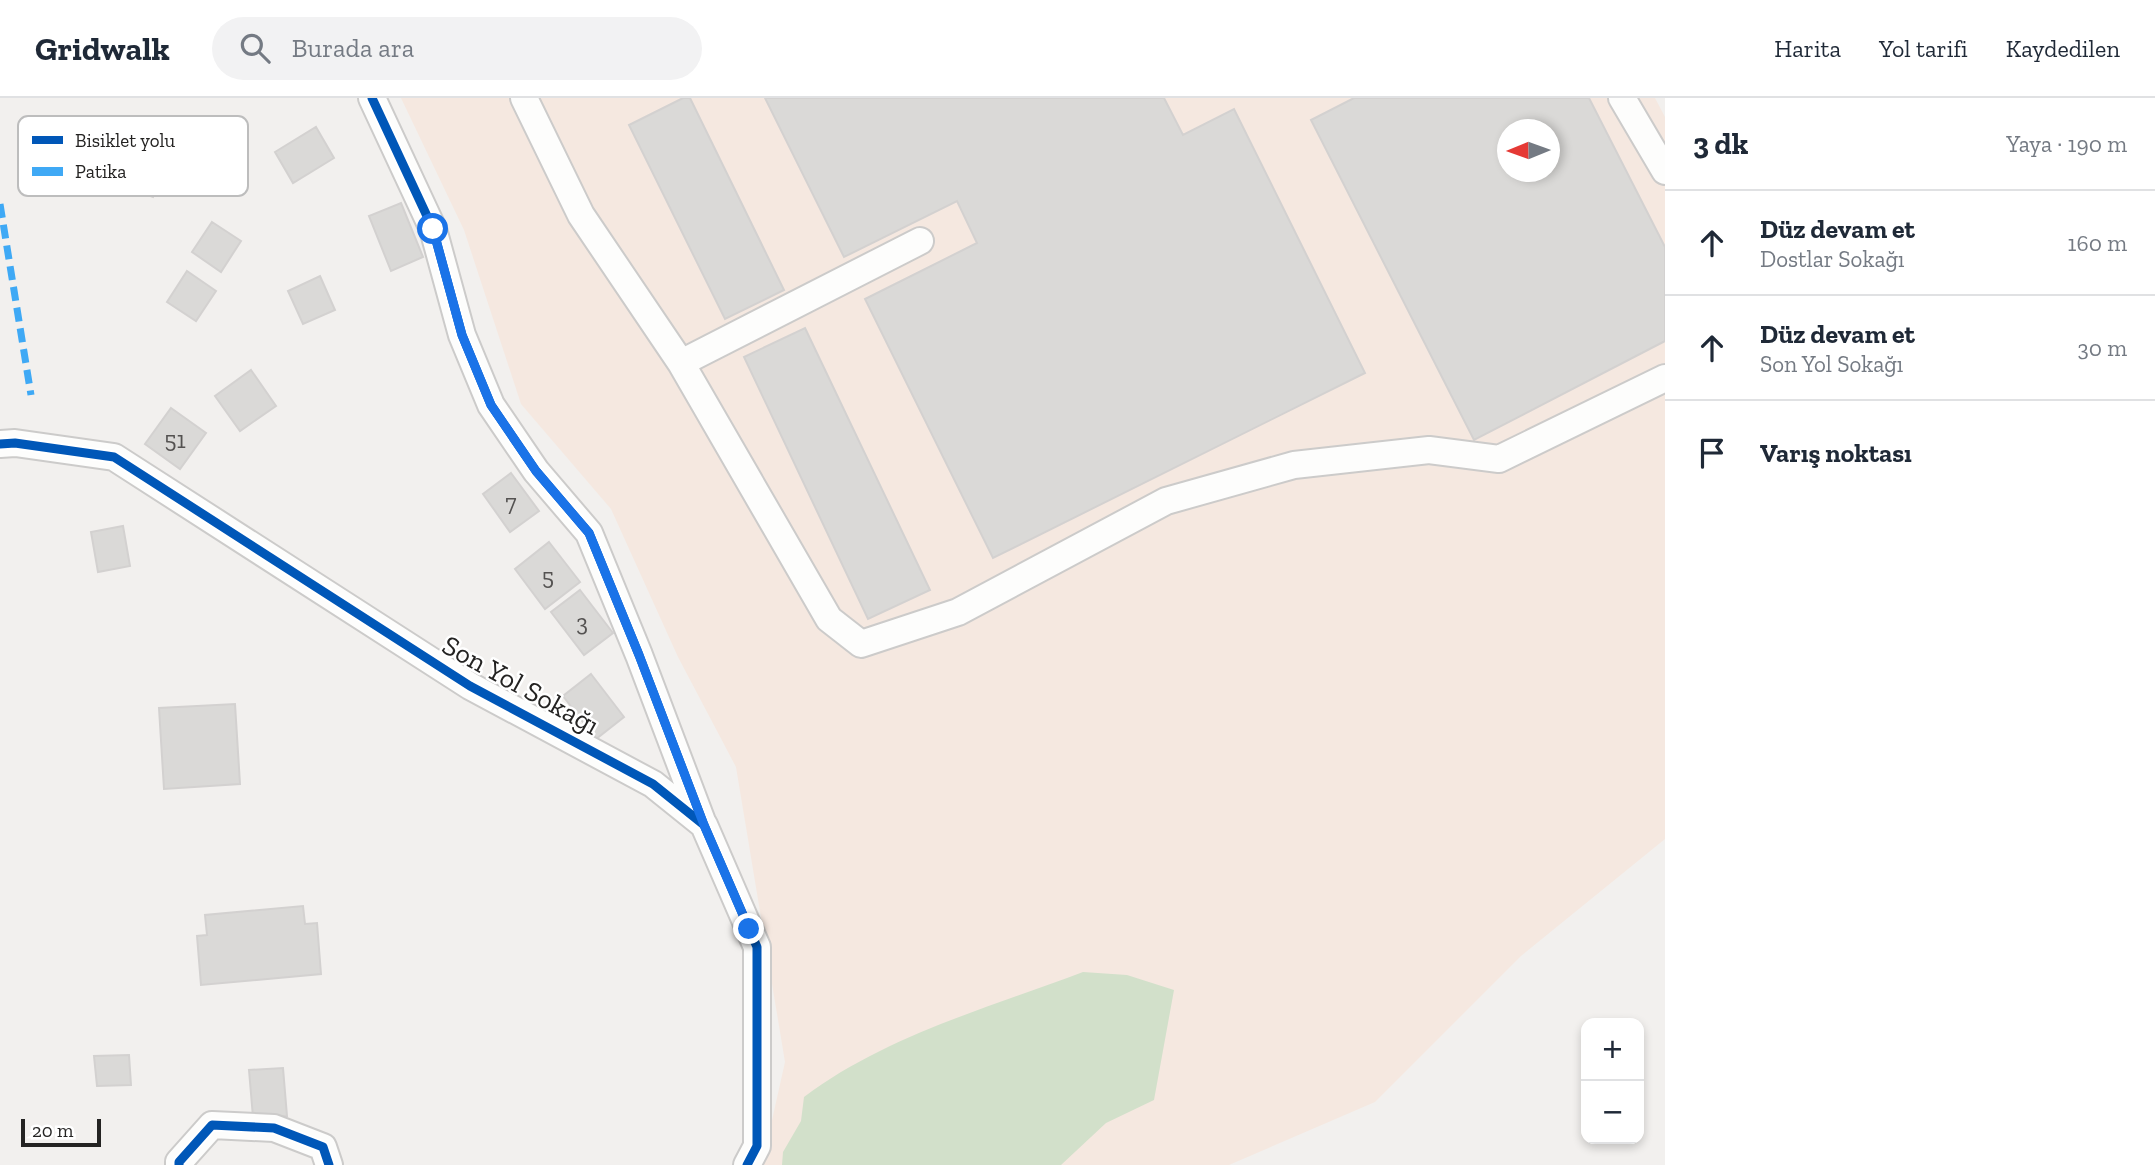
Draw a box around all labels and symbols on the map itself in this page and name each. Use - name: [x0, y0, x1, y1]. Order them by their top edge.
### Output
- legend: [18, 116, 248, 196]
- north arrow: [1497, 119, 1560, 182]
- text: Bisiklet yolu: [75, 129, 175, 152]
- text: Patika: [75, 160, 126, 183]
- route start: [417, 213, 448, 244]
- house number: 51: [164, 425, 186, 454]
- house number: 7: [505, 488, 517, 517]
- house number: 5: [542, 562, 554, 591]
- house number: 3: [576, 608, 588, 637]
- street label: Son Yol Sokağı: [437, 628, 605, 742]
- route end: [733, 913, 764, 944]
- scale bar: [21, 1116, 102, 1148]

